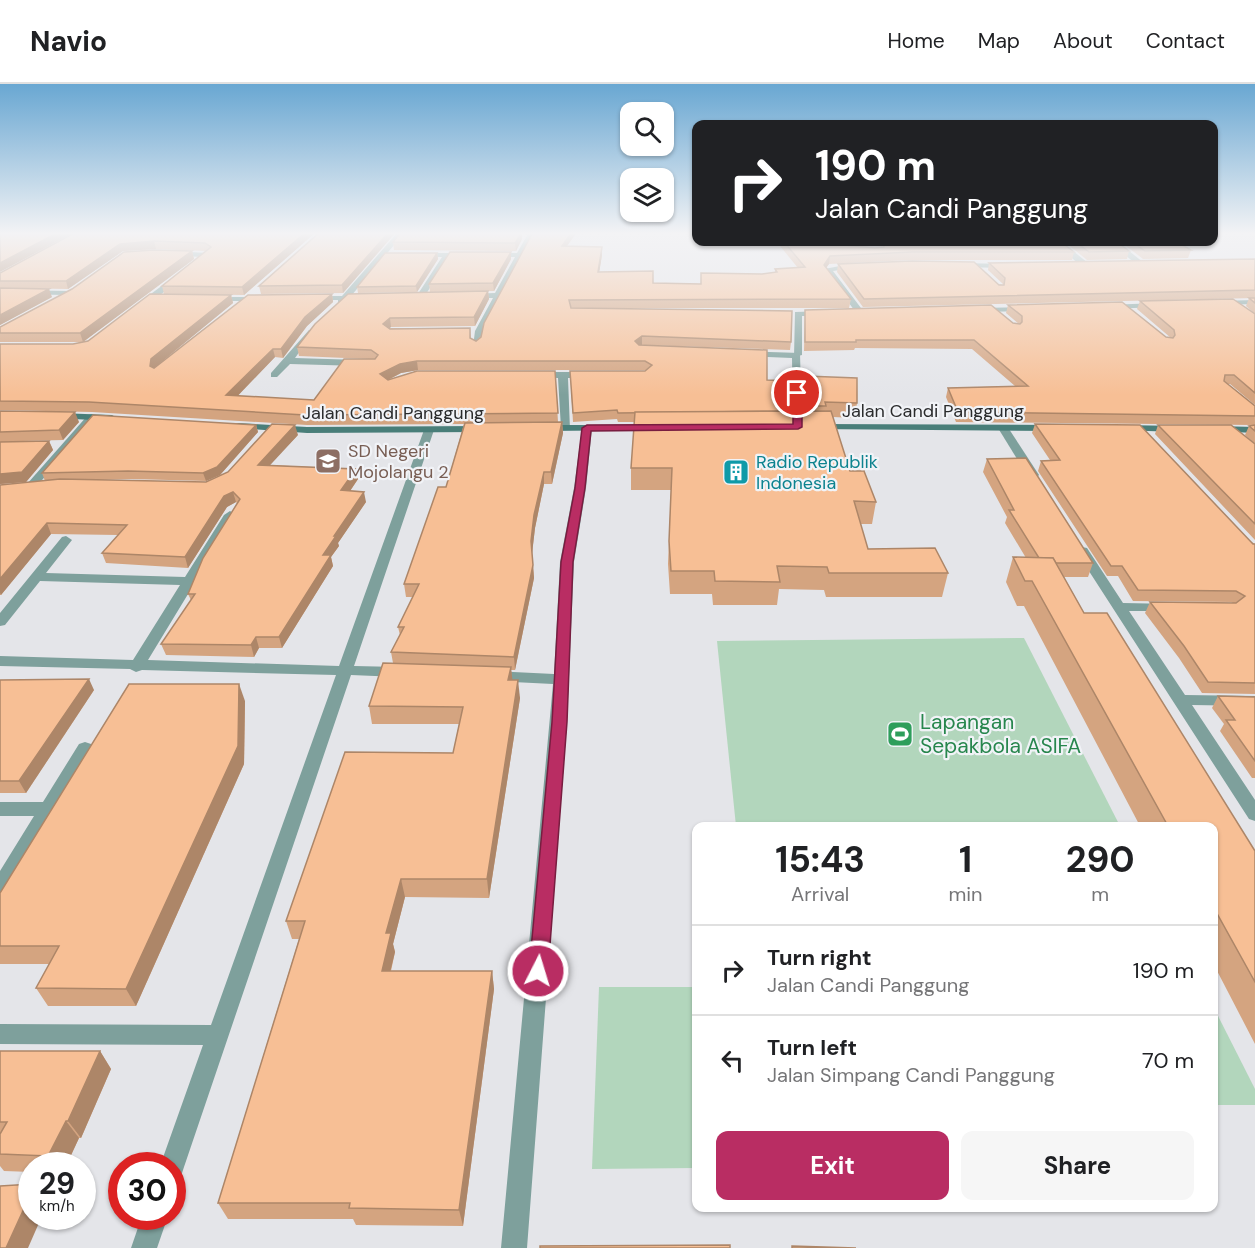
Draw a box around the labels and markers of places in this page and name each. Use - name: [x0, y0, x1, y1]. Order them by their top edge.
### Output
- pin: [771, 367, 822, 418]
- place label: SD Negeri Mojolangu 2: [348, 439, 449, 484]
- school or university icon: SD Negeri Mojolangu 2: [313, 446, 343, 476]
- place label: Radio Republik Indonesia: [756, 450, 878, 495]
- building icon: Radio Republik Indonesia: [721, 457, 751, 487]
- place label: Lapangan Sepakbola ASIFA: [920, 708, 1081, 760]
- sports icon: Lapangan Sepakbola ASIFA: [885, 719, 915, 749]

